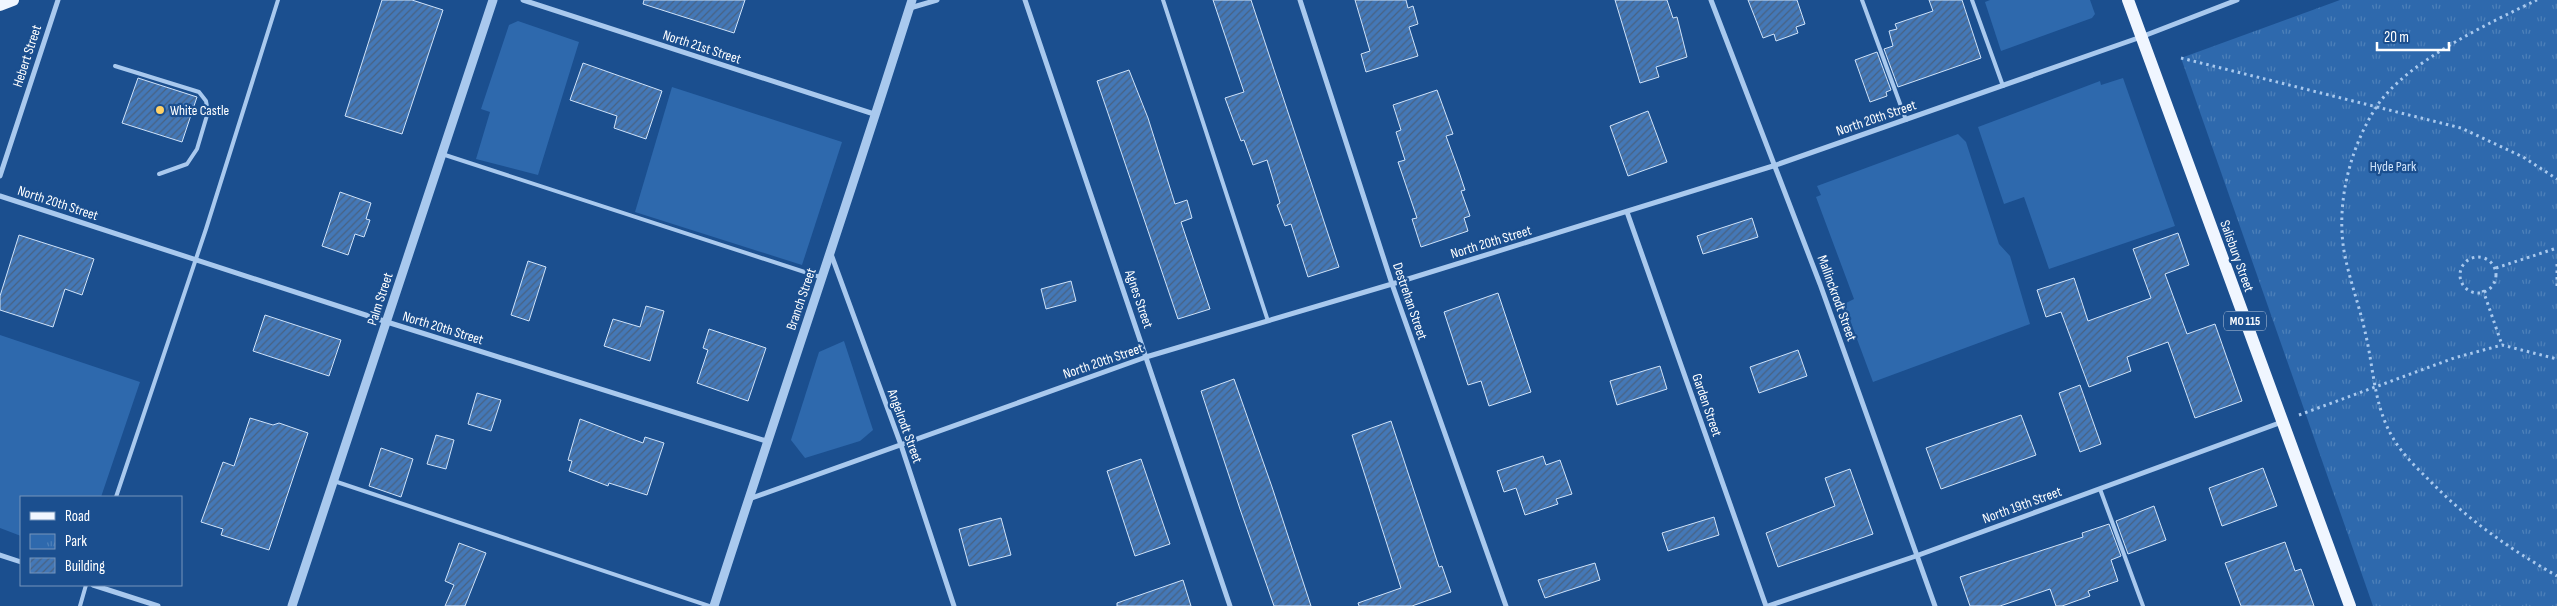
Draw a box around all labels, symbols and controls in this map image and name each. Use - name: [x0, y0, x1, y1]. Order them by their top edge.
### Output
- scale bar: [2377, 20, 2450, 52]
- street label: Hebert Street: [9, 23, 45, 89]
- street label: North 21st Street: [661, 26, 743, 68]
- text: 20 m: [2384, 28, 2409, 47]
- street label: North 20th Street: [1834, 96, 1918, 140]
- place label: White Castle: [170, 102, 229, 119]
- marker: White Castle: [154, 104, 166, 116]
- park label: Hyde Park: [2370, 158, 2417, 175]
- street label: North 20th Street: [16, 182, 100, 224]
- street label: Salisbury Street: [2216, 218, 2258, 294]
- street label: North 20th Street: [1449, 222, 1533, 262]
- street label: Mallinckrodt Street: [1814, 253, 1860, 343]
- street label: Destrehan Street: [1389, 260, 1431, 342]
- street label: Branch Street: [782, 266, 820, 332]
- street label: Agnes Street: [1121, 267, 1157, 330]
- street label: Palm Street: [363, 270, 397, 328]
- street label: North 20th Street: [401, 308, 485, 348]
- road number: MO 115: [2224, 312, 2266, 331]
- street label: North 20th Street: [1061, 339, 1145, 383]
- street label: Garden Street: [1688, 371, 1726, 439]
- street label: Angelrodt Street: [883, 386, 926, 465]
- street label: North 19th Street: [1980, 483, 2064, 527]
- legend: [20, 496, 182, 586]
- text: Road: [65, 507, 90, 526]
- text: Park: [65, 532, 87, 551]
- text: Building: [65, 557, 105, 576]

